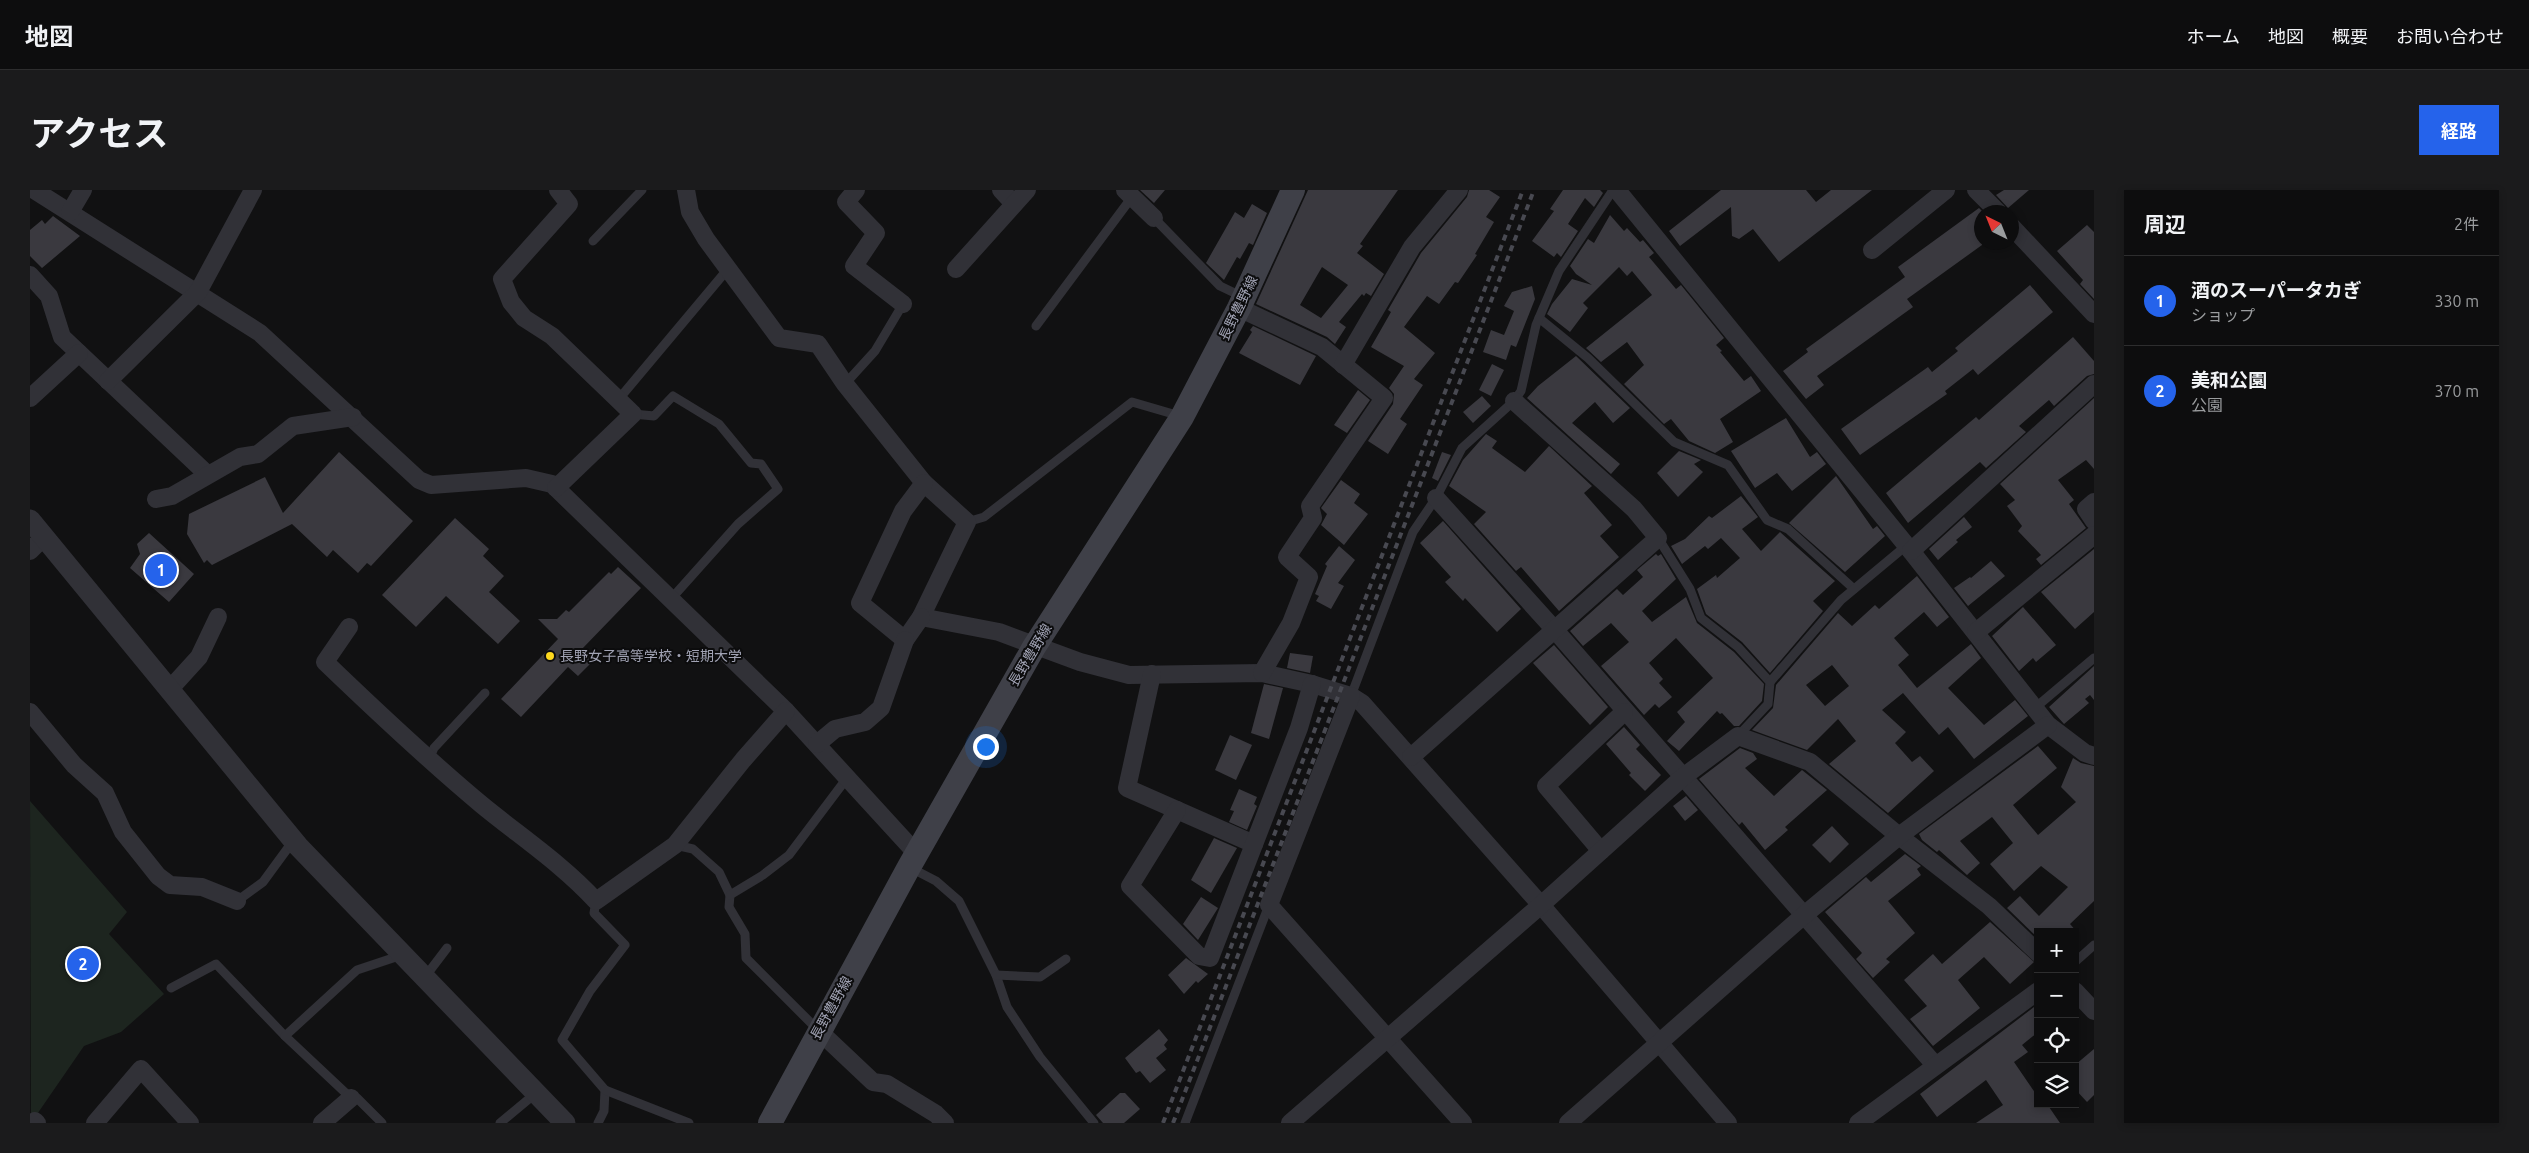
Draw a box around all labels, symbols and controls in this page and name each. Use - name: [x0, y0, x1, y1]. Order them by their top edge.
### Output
- text: 地図: [25, 23, 73, 50]
- text: ホーム: [2187, 26, 2240, 46]
- text: 地図: [2268, 26, 2304, 46]
- text: 概要: [2332, 26, 2368, 46]
- text: お問い合わせ: [2396, 26, 2504, 46]
- button: 経路: [2419, 105, 2499, 155]
- text: アクセス: [30, 113, 168, 153]
- north arrow: [1974, 205, 2019, 250]
- text: 周辺: [2144, 212, 2186, 236]
- text: 2件: [2454, 215, 2479, 233]
- street label: 長野豊野線: [1215, 273, 1261, 343]
- text: 酒のスーパータカぎ: [2191, 279, 2362, 301]
- text: 1: [2155, 292, 2165, 310]
- text: 330 m: [2434, 292, 2479, 310]
- text: ショップ: [2191, 306, 2255, 324]
- text: 美和公園: [2191, 369, 2267, 391]
- text: 2: [2155, 382, 2165, 400]
- text: 370 m: [2434, 382, 2479, 400]
- text: 公園: [2191, 396, 2223, 414]
- pin: 1: [145, 551, 177, 589]
- street label: 長野豊野線: [1005, 621, 1055, 689]
- place label: 長野女子高等学校・短期大学: [560, 648, 742, 664]
- marker: 長野女子高等学校・短期大学: [544, 650, 556, 662]
- your location: [973, 734, 999, 760]
- map controls: [2034, 928, 2079, 1108]
- button: +: [2034, 928, 2079, 973]
- pin: 2: [67, 945, 99, 983]
- button: −: [2034, 973, 2079, 1018]
- street label: 長野豊野線: [807, 974, 855, 1042]
- button: locate: [2034, 1018, 2079, 1063]
- button: layers: [2034, 1063, 2079, 1108]

